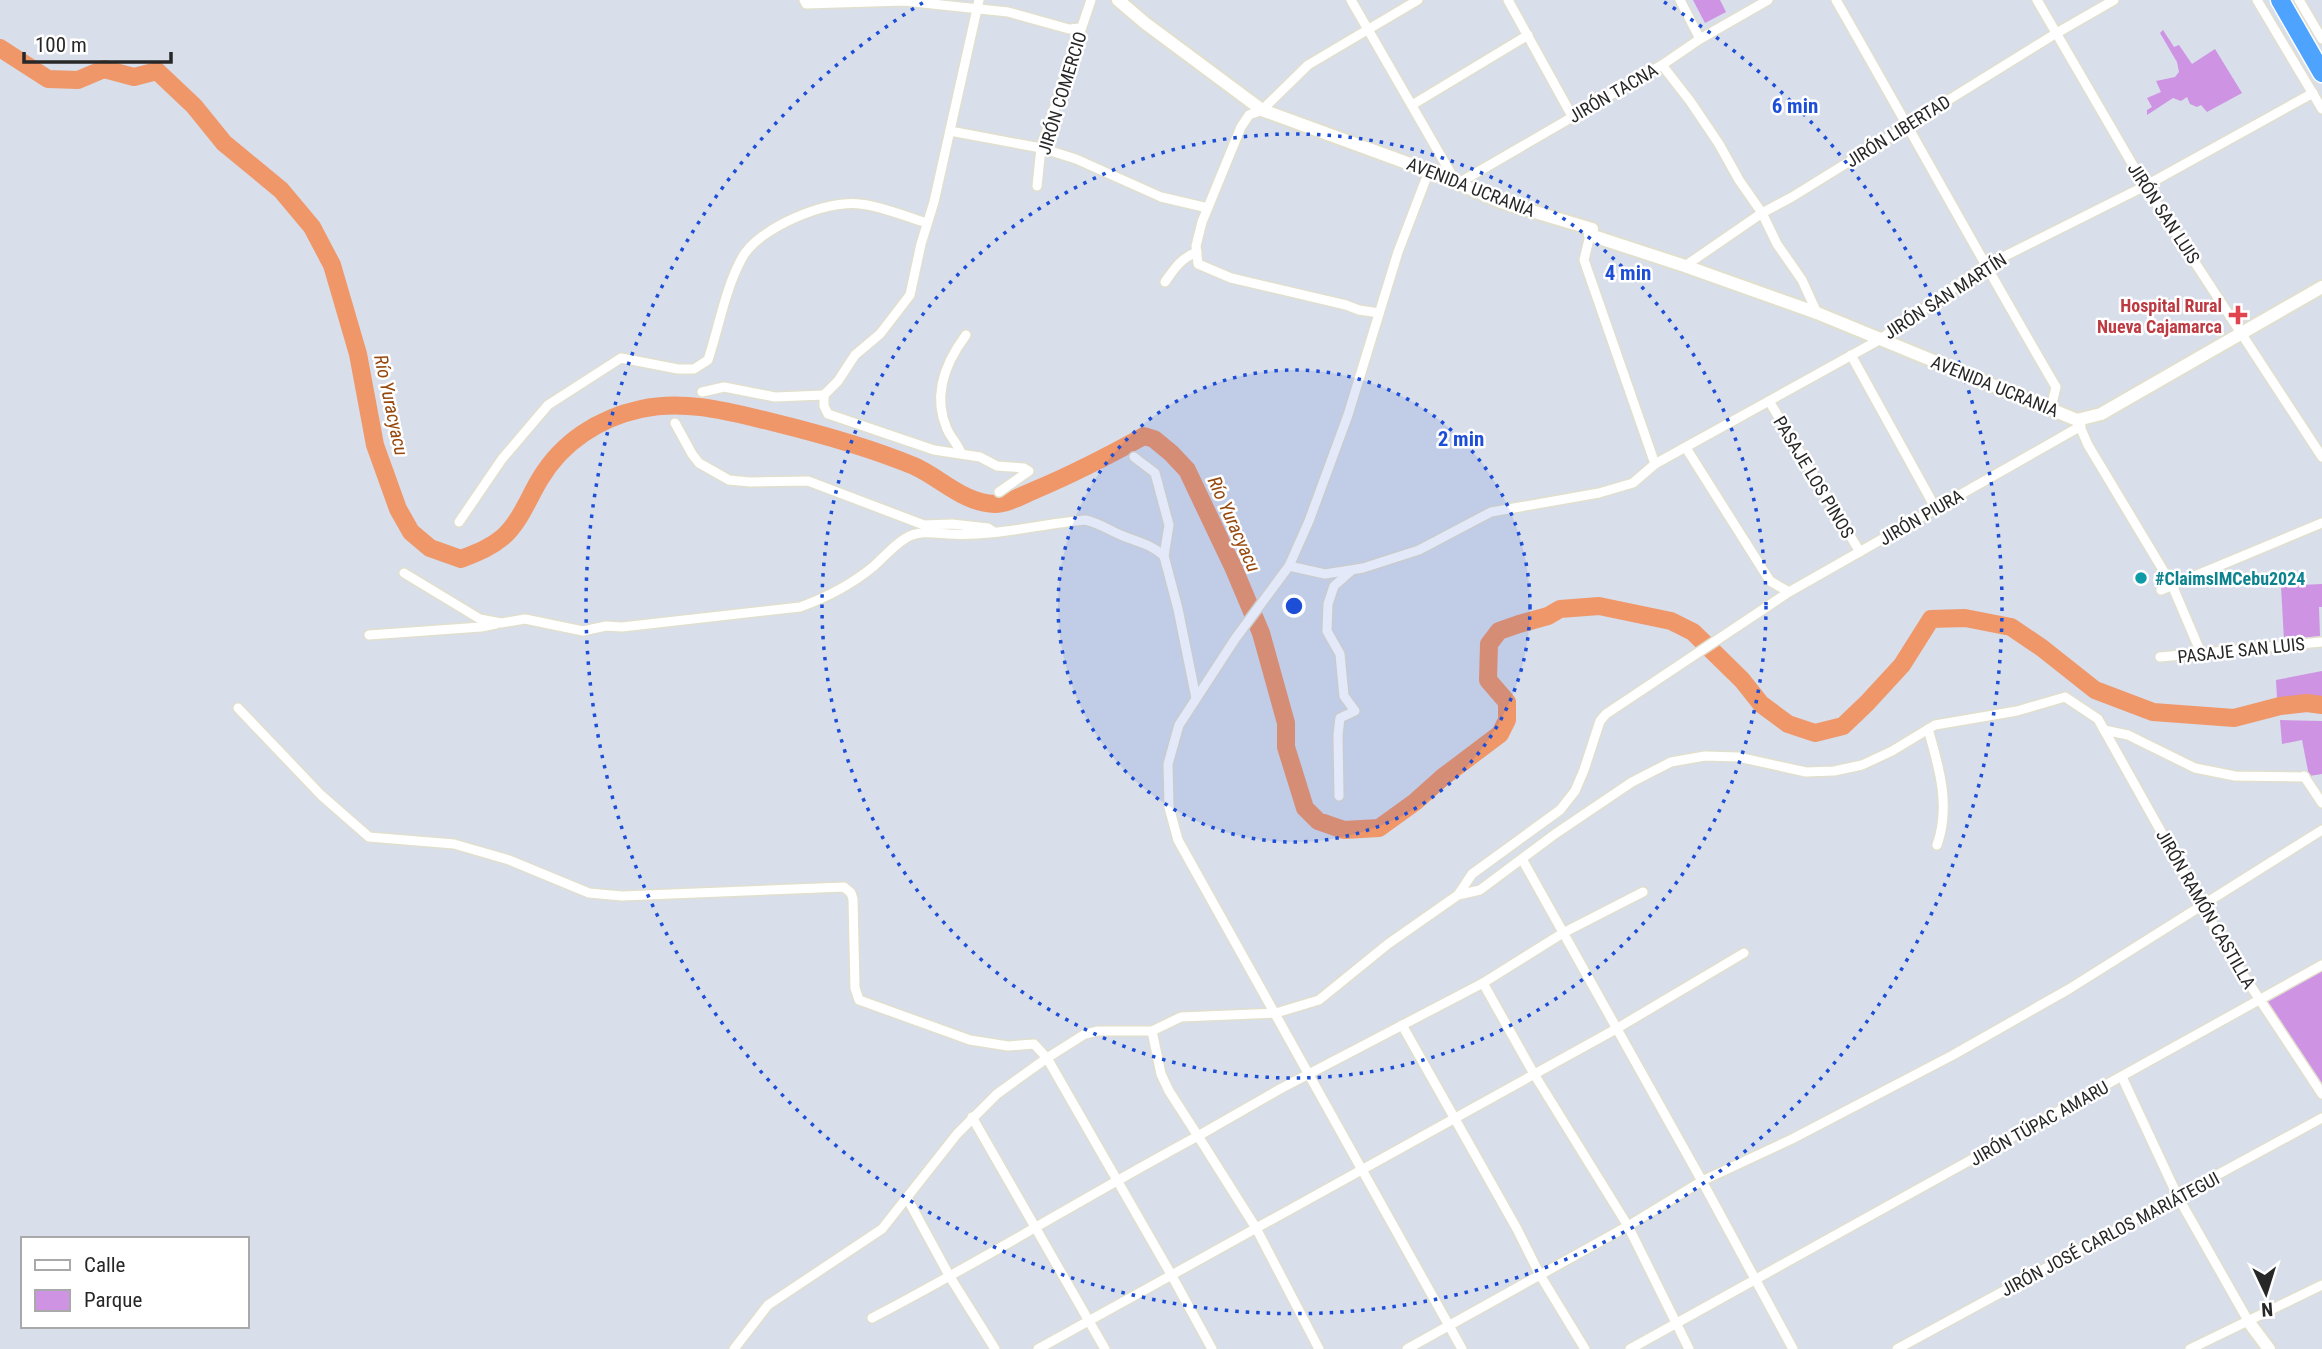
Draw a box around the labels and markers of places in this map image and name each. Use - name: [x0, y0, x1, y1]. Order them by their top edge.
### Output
- place label: Hospital Rural Nueva Cajamarca: [2097, 295, 2222, 337]
- marker: Hospital Rural Nueva Cajamarca: [2228, 305, 2248, 325]
- place label: #ClaimsIMCebu2024: [2155, 568, 2305, 589]
- marker: #ClaimsIMCebu2024: [2133, 570, 2149, 586]
- centre of rings: [1282, 594, 1306, 618]

